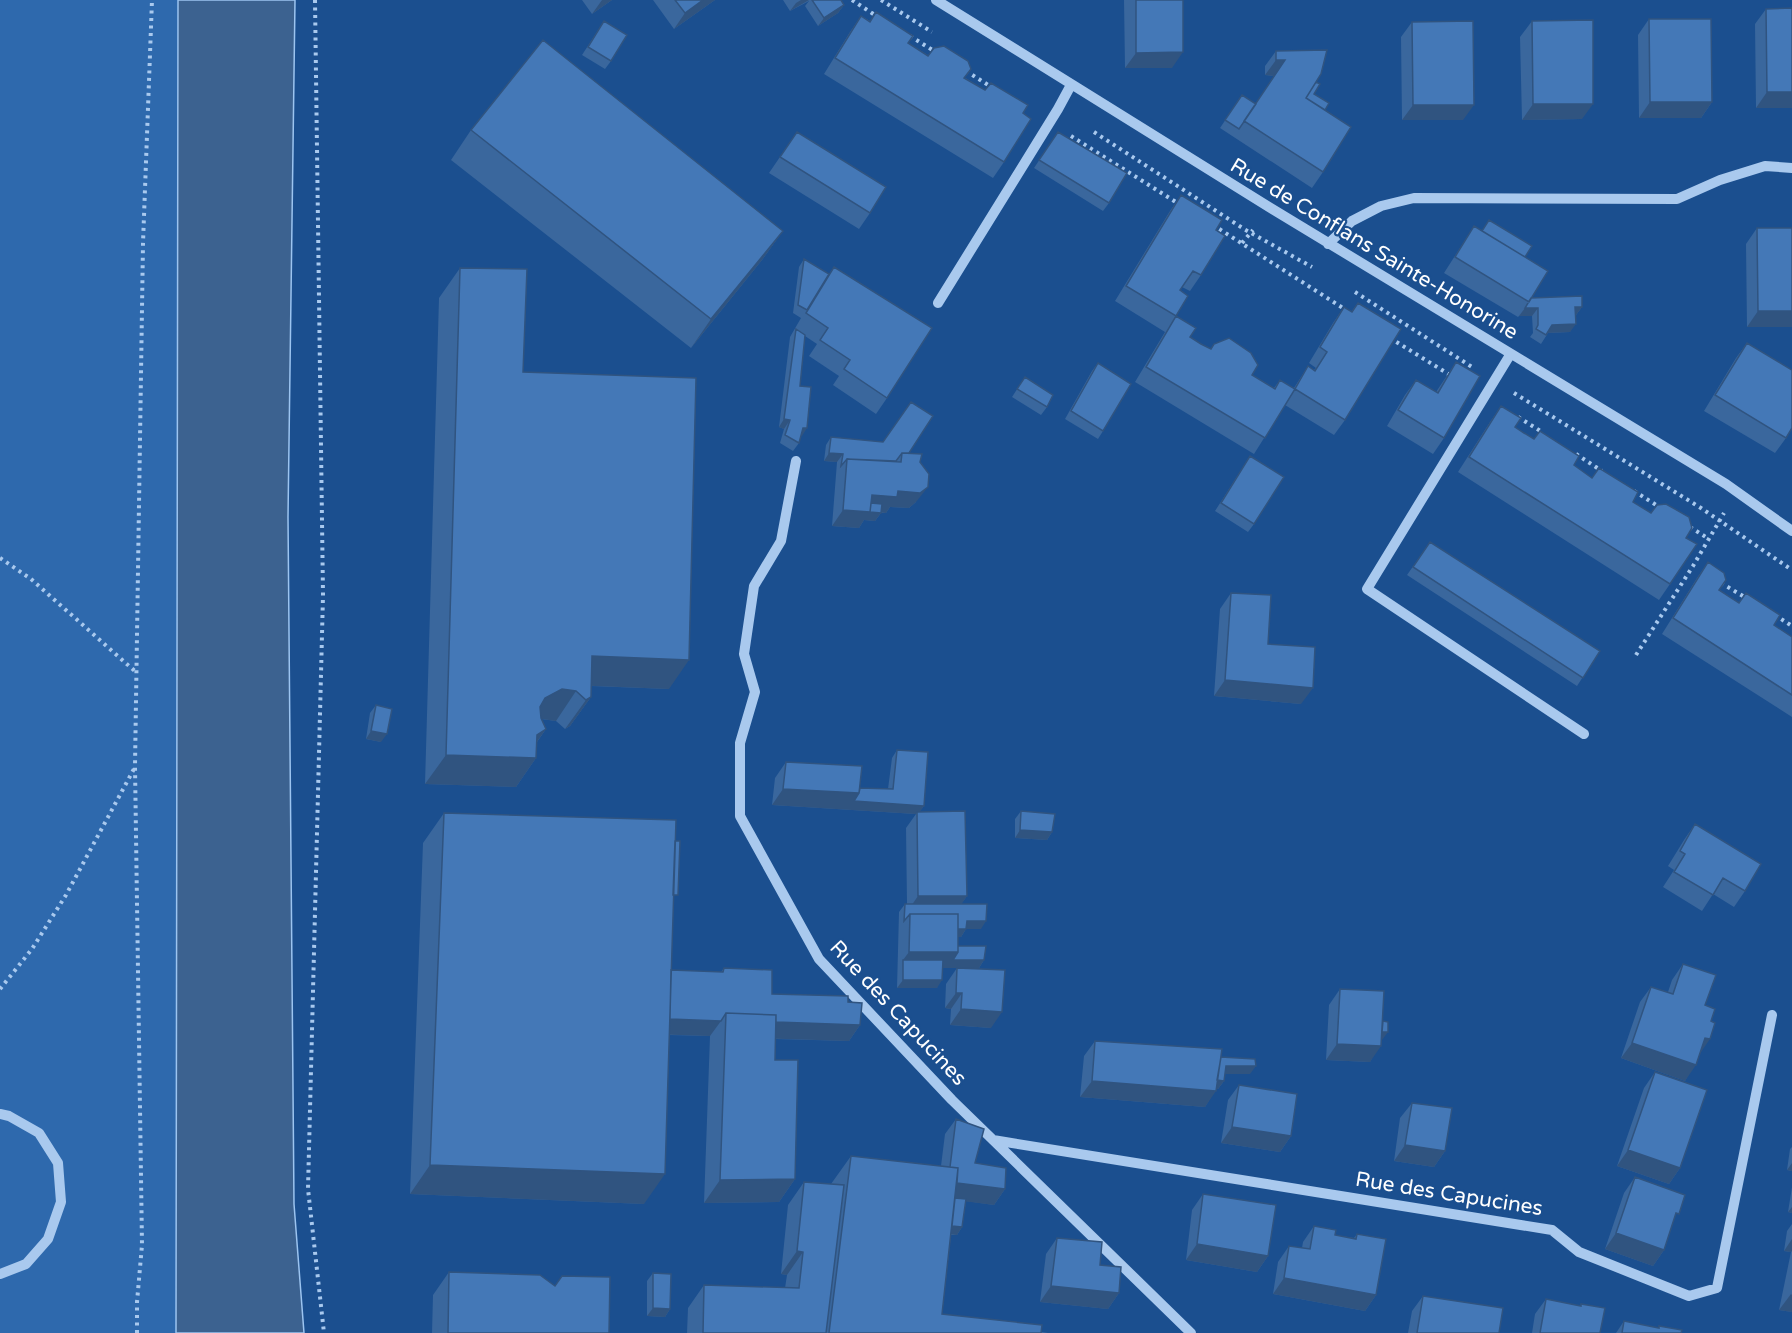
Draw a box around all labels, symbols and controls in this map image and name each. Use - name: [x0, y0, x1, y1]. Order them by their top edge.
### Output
- street label: Rue de Conflans Sainte-Honorine: [1226, 153, 1523, 345]
- street label: Rue des Capucines: [824, 935, 972, 1091]
- street label: Rue des Capucines: [1354, 1167, 1544, 1221]

